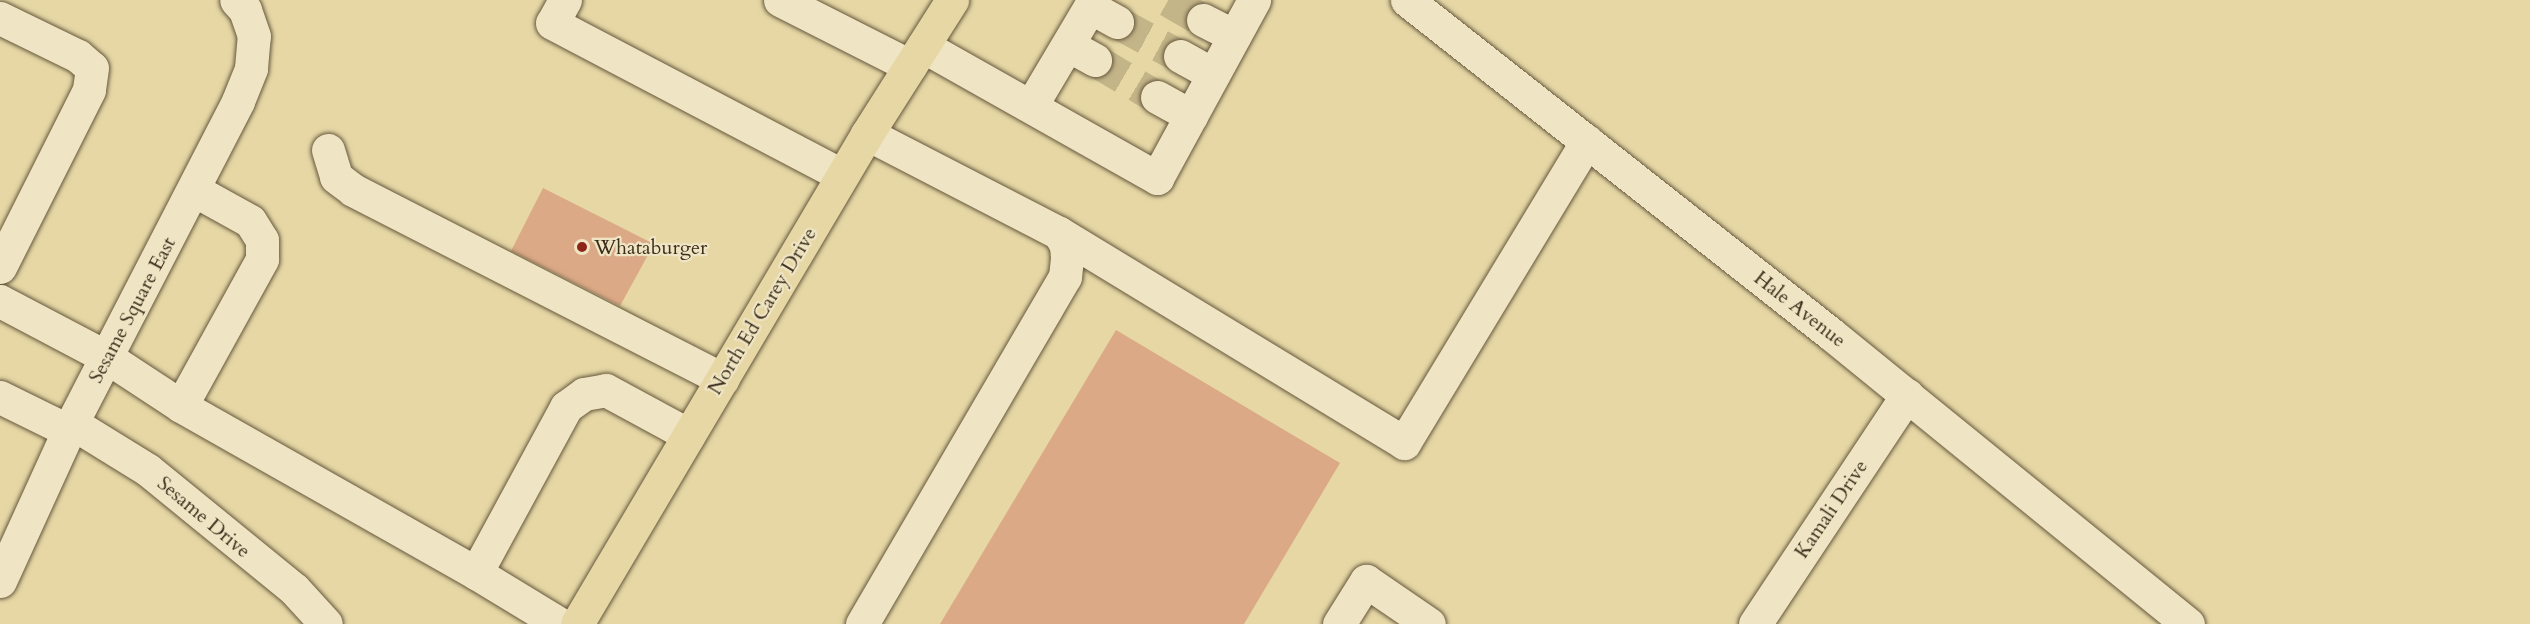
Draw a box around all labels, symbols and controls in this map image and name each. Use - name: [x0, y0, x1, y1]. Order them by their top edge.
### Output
- street label: North Ed Carey Drive: [703, 223, 821, 399]
- street label: Sesame Square East: [83, 233, 181, 387]
- place label: Whataburger: [594, 235, 707, 259]
- marker: Whataburger: [575, 240, 589, 254]
- street label: Hale Avenue: [1749, 266, 1851, 352]
- street label: Kamali Drive: [1789, 455, 1873, 563]
- street label: Sesame Drive: [153, 471, 255, 563]

